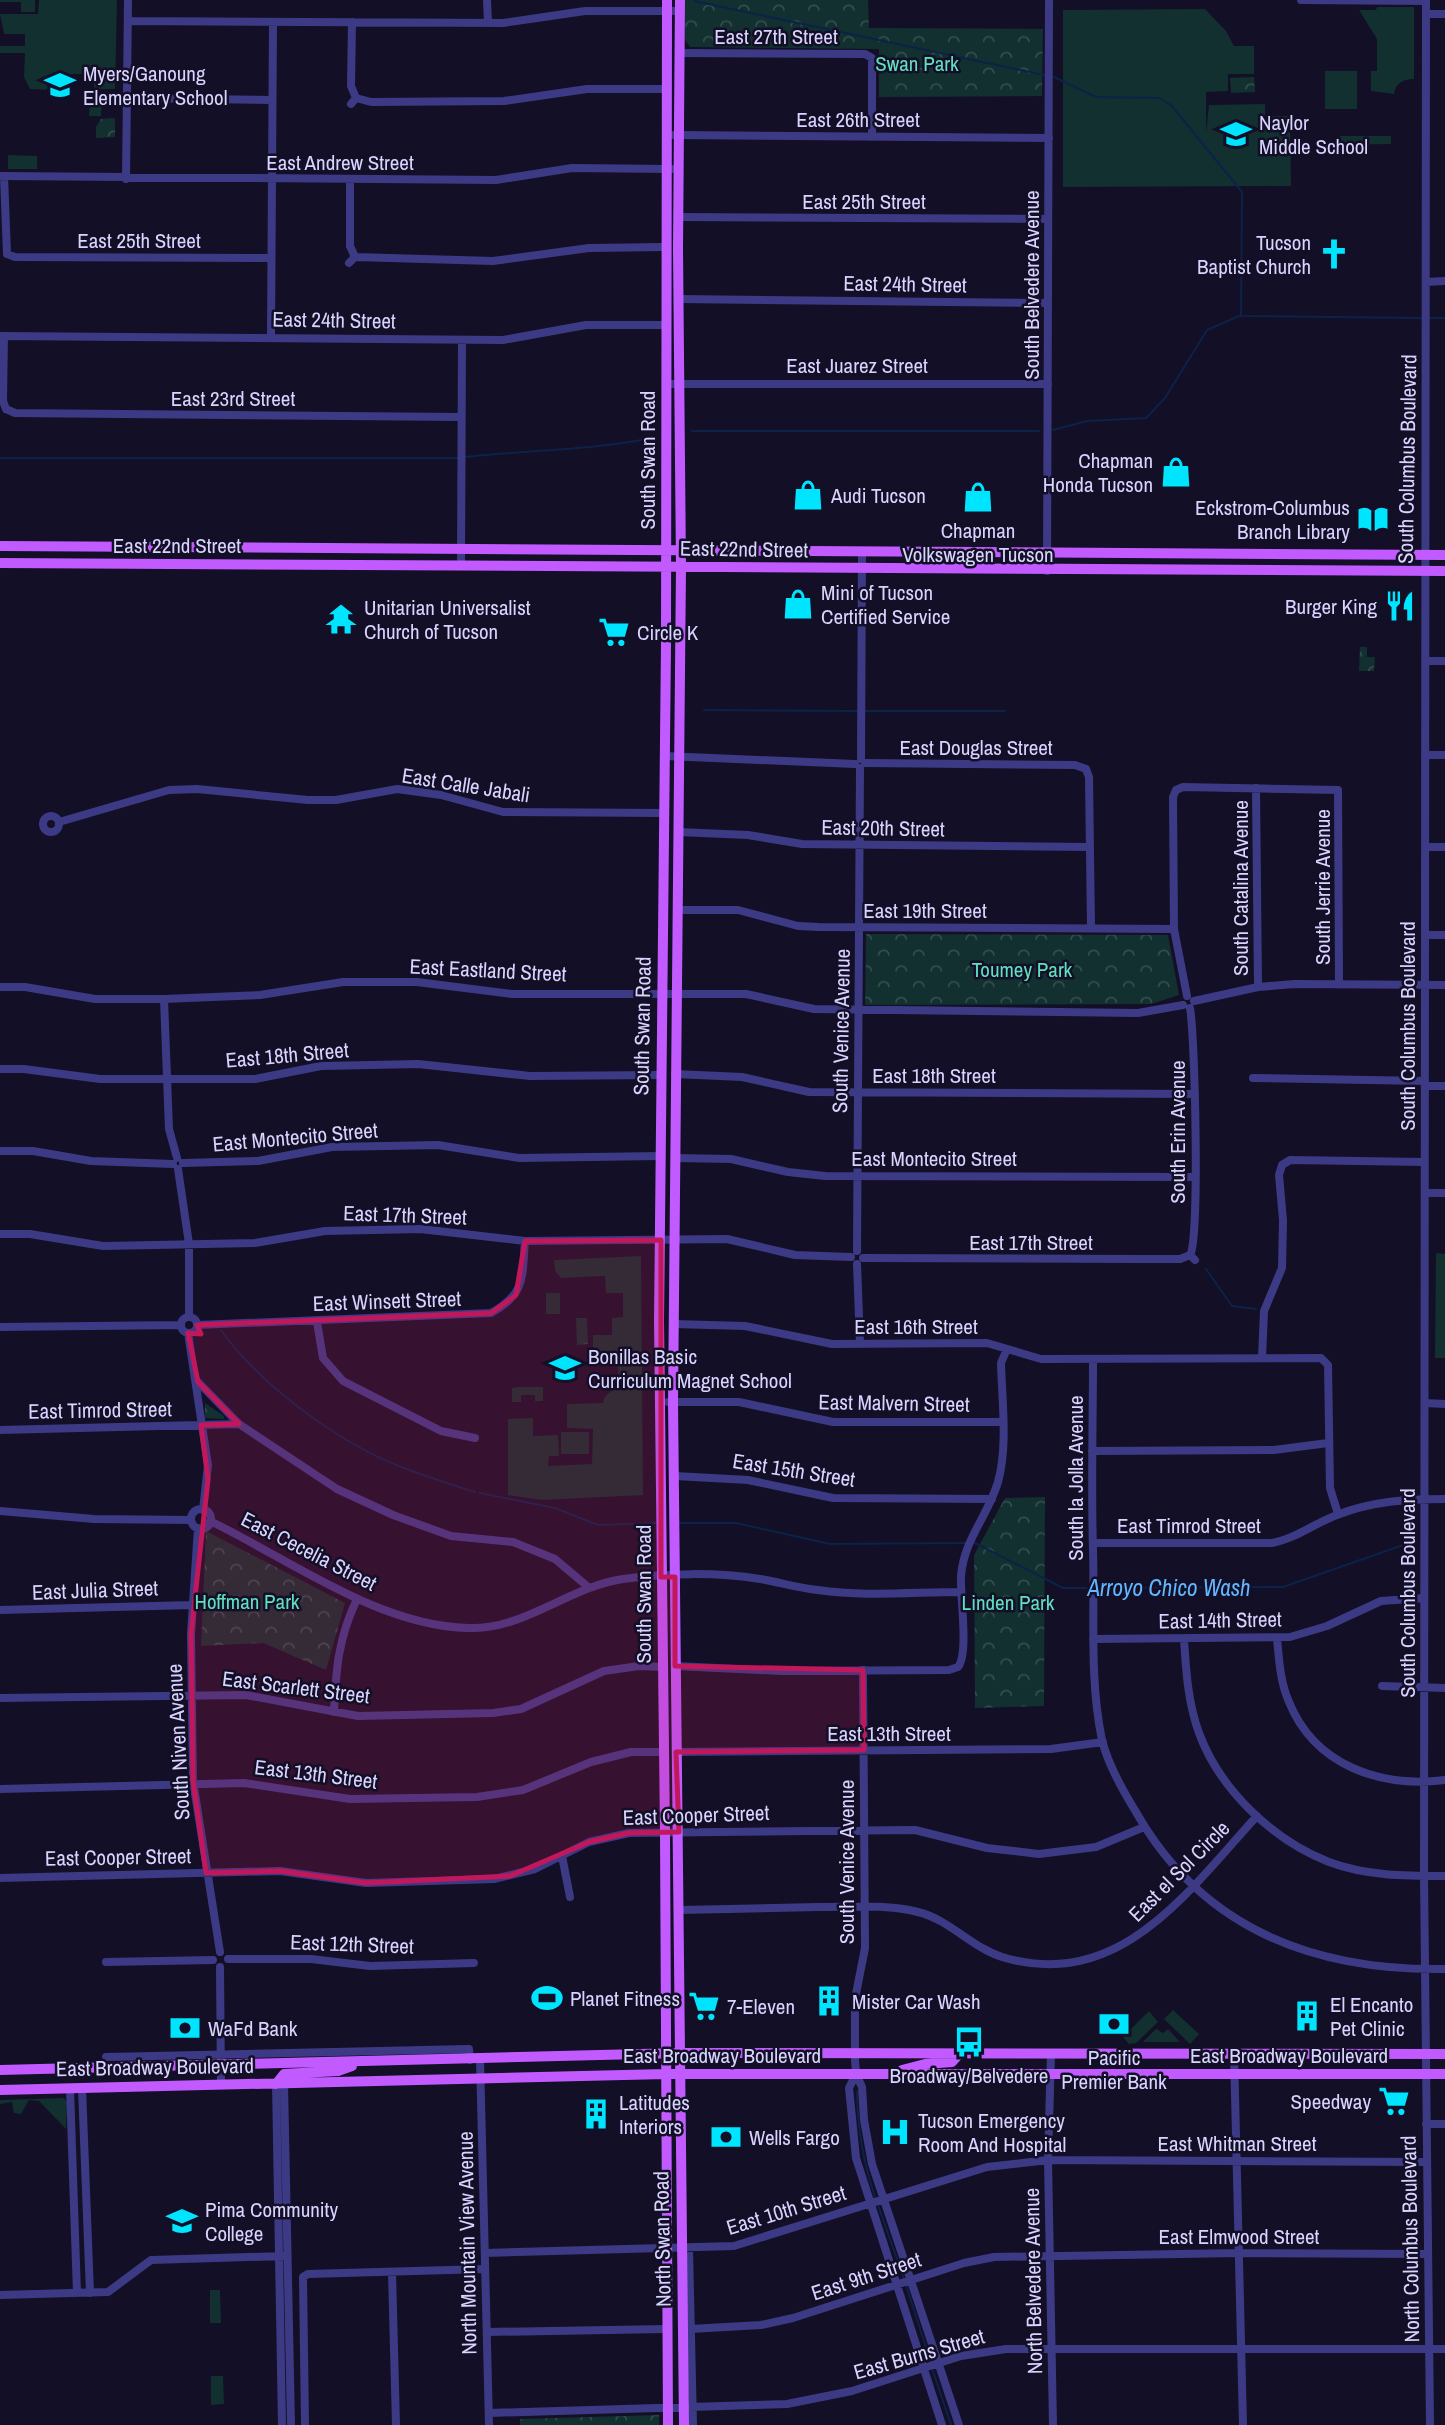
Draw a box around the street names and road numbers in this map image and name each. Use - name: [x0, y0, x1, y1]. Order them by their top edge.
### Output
- street label: East 27th Street: [714, 22, 838, 51]
- street label: East 26th Street: [796, 105, 920, 134]
- street label: East Andrew Street: [266, 148, 414, 177]
- street label: East 25th Street: [802, 187, 926, 216]
- street label: South Belvedere Avenue: [1017, 190, 1046, 380]
- street label: East 25th Street: [77, 226, 201, 255]
- street label: East 24th Street: [843, 268, 967, 300]
- street label: East 24th Street: [272, 304, 396, 336]
- street label: East Juarez Street: [786, 351, 928, 380]
- street label: South Columbus Boulevard: [1391, 354, 1423, 564]
- street label: East 23rd Street: [171, 384, 295, 413]
- street label: South Swan Road: [633, 391, 662, 529]
- street label: East 22nd Street: [113, 531, 241, 560]
- street label: East 22nd Street: [680, 533, 809, 565]
- street label: East Douglas Street: [899, 733, 1053, 762]
- street label: East Calle Jabali: [400, 761, 532, 809]
- street label: South Catalina Avenue: [1226, 800, 1255, 976]
- street label: South Jerrie Avenue: [1308, 809, 1337, 965]
- street label: East 20th Street: [821, 812, 945, 844]
- street label: East 19th Street: [863, 896, 987, 925]
- street label: South Columbus Boulevard: [1393, 921, 1422, 1131]
- street label: South Venice Avenue: [825, 949, 857, 1113]
- street label: East Eastland Street: [409, 951, 567, 989]
- street label: South Swan Road: [626, 956, 658, 1096]
- street label: East 18th Street: [224, 1035, 350, 1075]
- street label: South Erin Avenue: [1163, 1060, 1192, 1204]
- street label: East 18th Street: [872, 1061, 996, 1090]
- street label: East Montecito Street: [211, 1115, 379, 1159]
- street label: East Montecito Street: [851, 1144, 1017, 1173]
- street label: East 17th Street: [343, 1198, 467, 1232]
- street label: East 17th Street: [969, 1228, 1093, 1257]
- street label: East Winsett Street: [312, 1284, 462, 1318]
- street label: East 16th Street: [854, 1312, 978, 1341]
- street label: East Malvern Street: [818, 1387, 970, 1419]
- street label: East Timrod Street: [28, 1394, 172, 1426]
- street label: South la Jolla Avenue: [1061, 1395, 1090, 1561]
- street label: East 15th Street: [731, 1446, 857, 1494]
- street label: South Columbus Boulevard: [1393, 1488, 1422, 1698]
- street label: East Cecelia Street: [236, 1504, 382, 1598]
- street label: East Timrod Street: [1117, 1511, 1261, 1540]
- street label: South Swan Road: [629, 1525, 658, 1663]
- street label: East Julia Street: [31, 1573, 159, 1607]
- street label: East 14th Street: [1158, 1604, 1282, 1636]
- street label: South Niven Avenue: [159, 1663, 197, 1821]
- street label: East Scarlett Street: [221, 1664, 372, 1710]
- street label: East 13th Street: [827, 1719, 951, 1748]
- street label: East 13th Street: [253, 1752, 379, 1796]
- street label: South Venice Avenue: [832, 1780, 861, 1944]
- street label: East Cooper Street: [622, 1798, 770, 1832]
- street label: East el Sol Circle: [1122, 1814, 1236, 1928]
- street label: East Cooper Street: [45, 1841, 192, 1873]
- street label: East 12th Street: [290, 1927, 414, 1961]
- street label: East Broadway Boulevard: [623, 2041, 821, 2070]
- street label: East Broadway Boulevard: [1190, 2041, 1388, 2070]
- street label: East Broadway Boulevard: [56, 2051, 254, 2083]
- street label: East Whitman Street: [1158, 2129, 1317, 2158]
- street label: North Mountain View Avenue: [451, 2131, 483, 2355]
- street label: North Columbus Boulevard: [1394, 2135, 1426, 2343]
- street label: North Swan Road: [646, 2171, 678, 2307]
- street label: East 10th Street: [723, 2178, 849, 2242]
- street label: North Belvedere Avenue: [1017, 2188, 1049, 2374]
- street label: East Elmwood Street: [1159, 2222, 1320, 2251]
- street label: East 9th Street: [807, 2245, 925, 2307]
- street label: East Burns Street: [850, 2321, 988, 2387]

